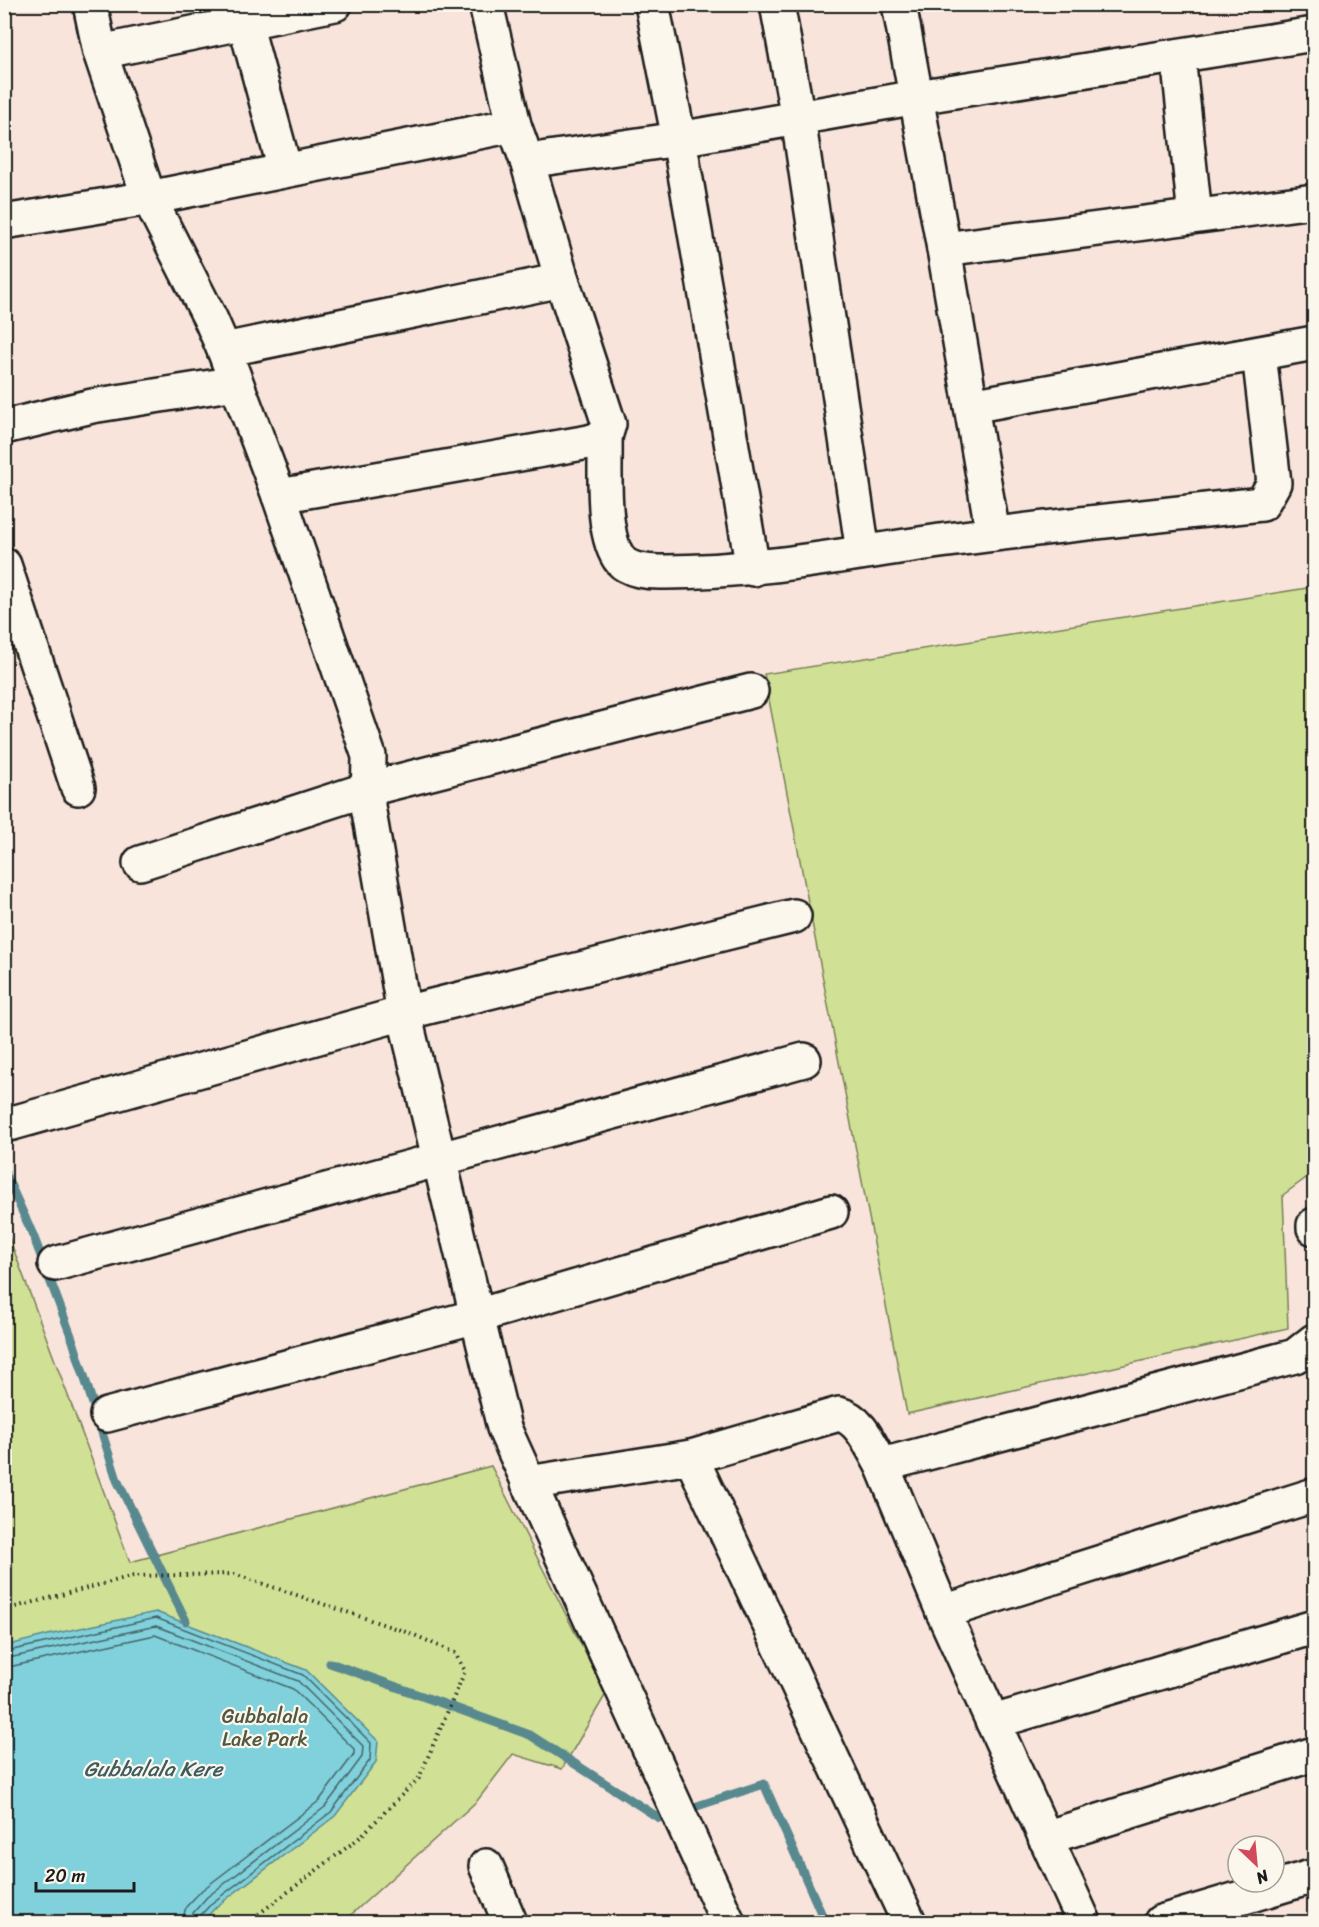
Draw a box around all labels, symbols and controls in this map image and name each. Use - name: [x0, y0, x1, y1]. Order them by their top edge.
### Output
- park label: Gubbalala Lake Park: [222, 1699, 308, 1757]
- water label: Gubbalala Kere: [84, 1750, 224, 1788]
- north arrow: [1226, 1834, 1286, 1894]
- scale bar: [36, 1855, 134, 1893]
- text: 20 m: [45, 1860, 85, 1892]
- text: N: [1250, 1861, 1275, 1893]

